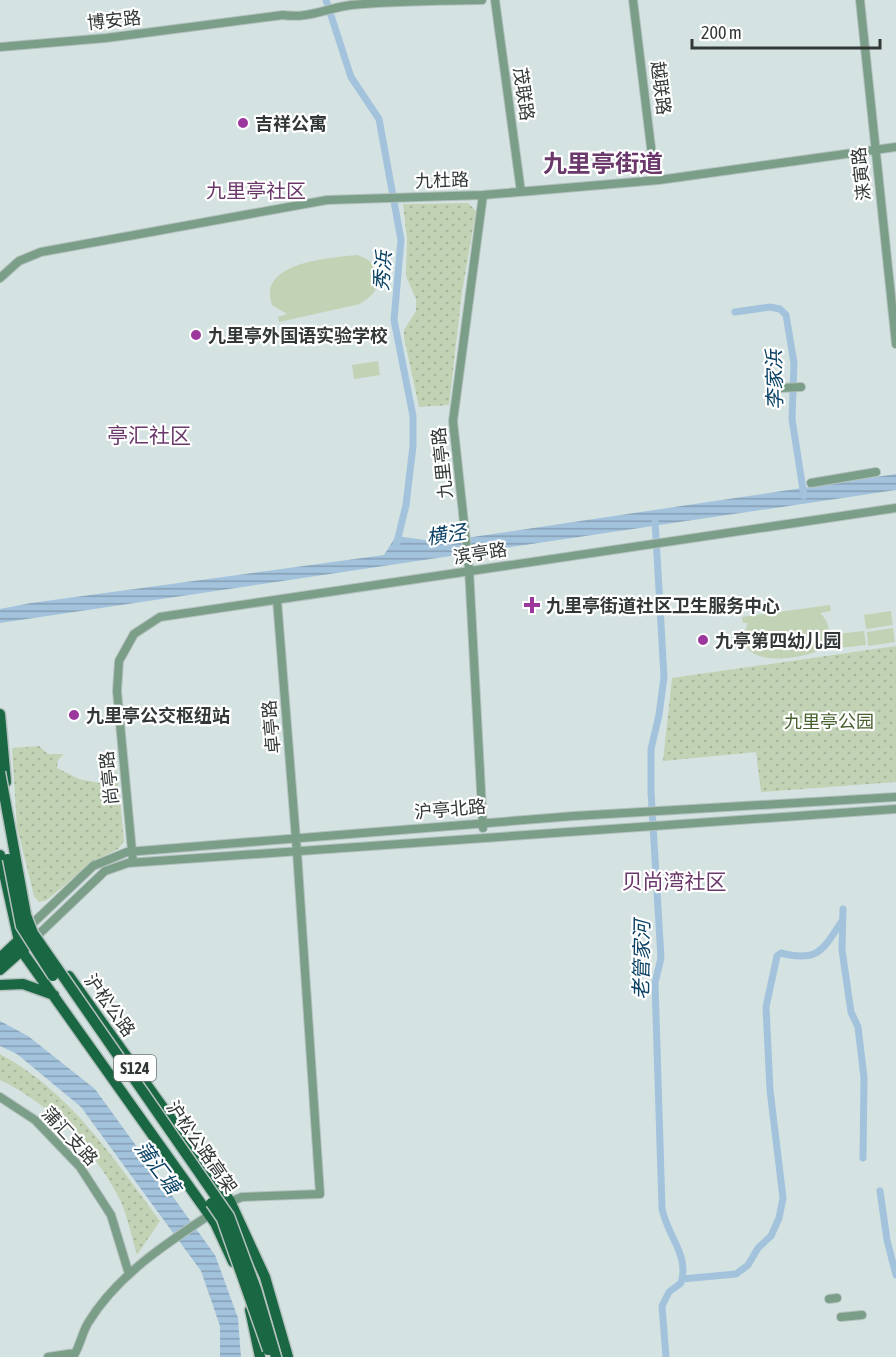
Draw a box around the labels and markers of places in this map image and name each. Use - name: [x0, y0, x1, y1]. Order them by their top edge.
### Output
- place label: 吉祥公寓: [255, 113, 327, 134]
- marker: 吉祥公寓: [236, 116, 250, 130]
- place label: 九里亭外国语实验学校: [208, 325, 388, 346]
- marker: 九里亭外国语实验学校: [189, 328, 203, 342]
- place label: 九里亭街道社区卫生服务中心: [546, 595, 780, 616]
- marker: 九里亭街道社区卫生服务中心: [523, 596, 541, 614]
- place label: 九亭第四幼儿园: [715, 630, 841, 651]
- marker: 九亭第四幼儿园: [696, 633, 710, 647]
- place label: 九里亭公交枢纽站: [86, 705, 230, 726]
- marker: 九里亭公交枢纽站: [67, 708, 81, 722]

